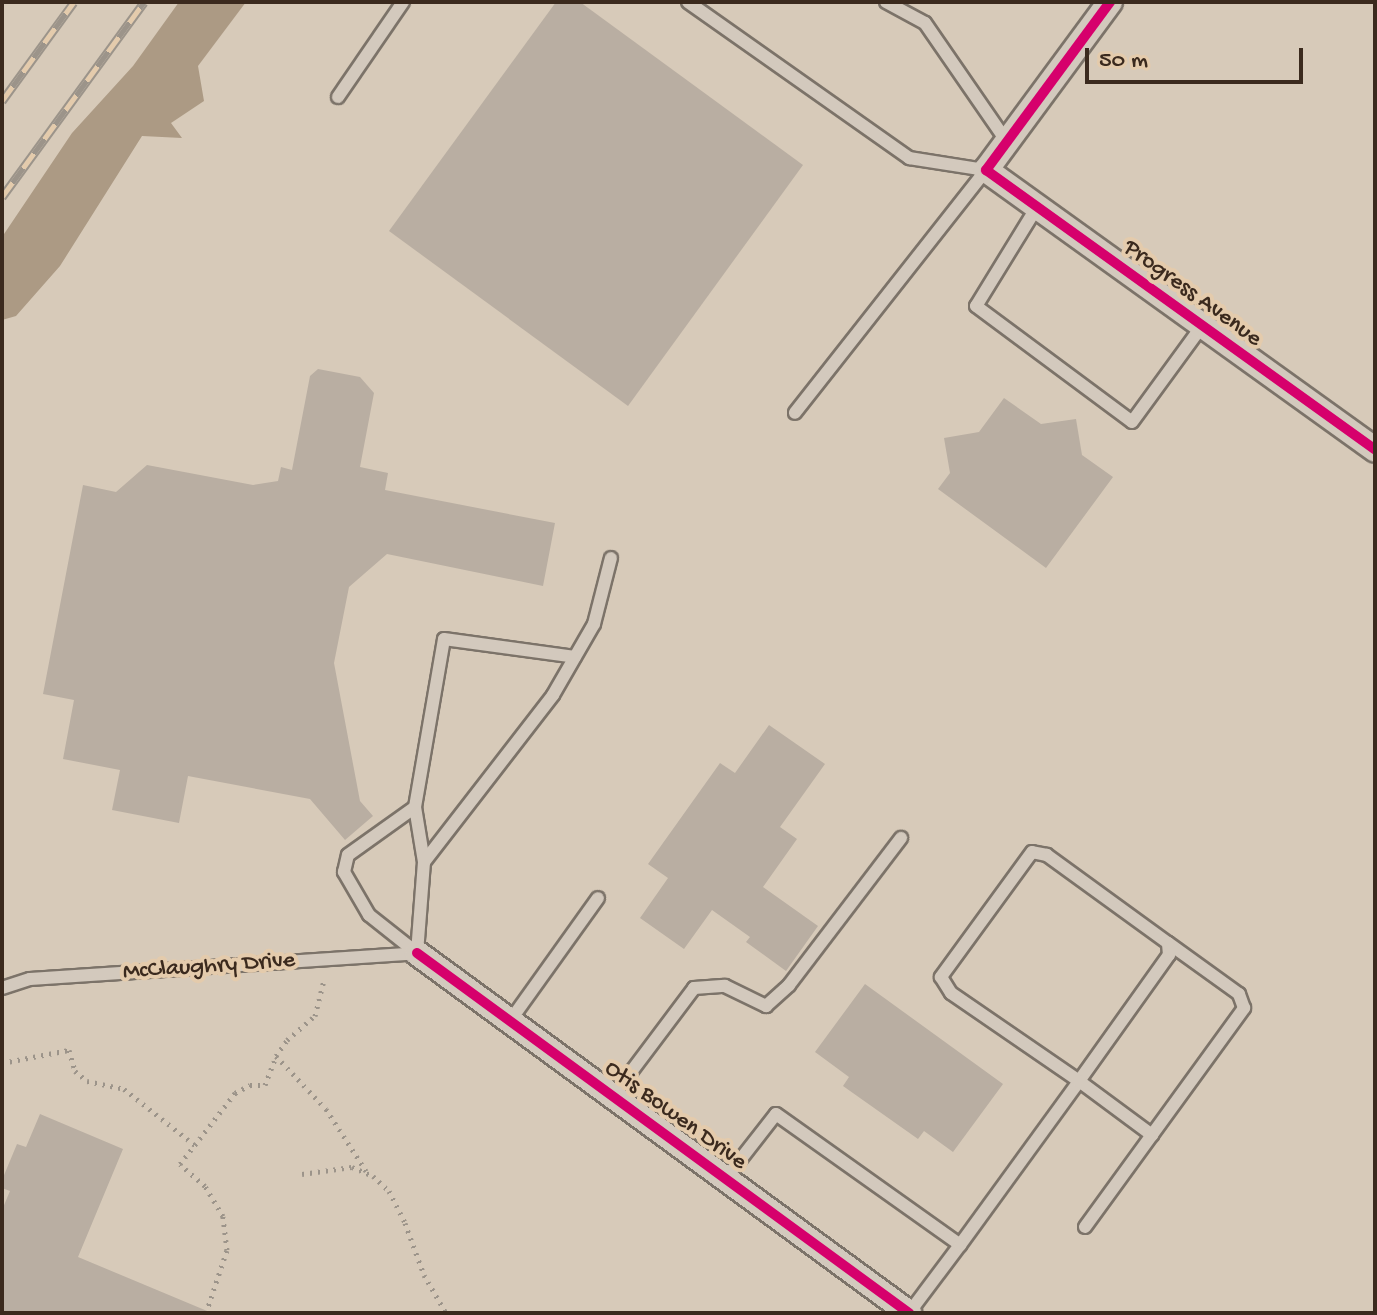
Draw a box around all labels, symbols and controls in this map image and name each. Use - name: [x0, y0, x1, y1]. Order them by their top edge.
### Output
- scale bar: [1089, 32, 1307, 82]
- text: 50 m: [1099, 47, 1148, 76]
- street label: Progress Avenue: [1117, 234, 1267, 354]
- street label: McClaughry Drive: [122, 947, 296, 987]
- street label: Otis Bowen Drive: [598, 1055, 752, 1177]

